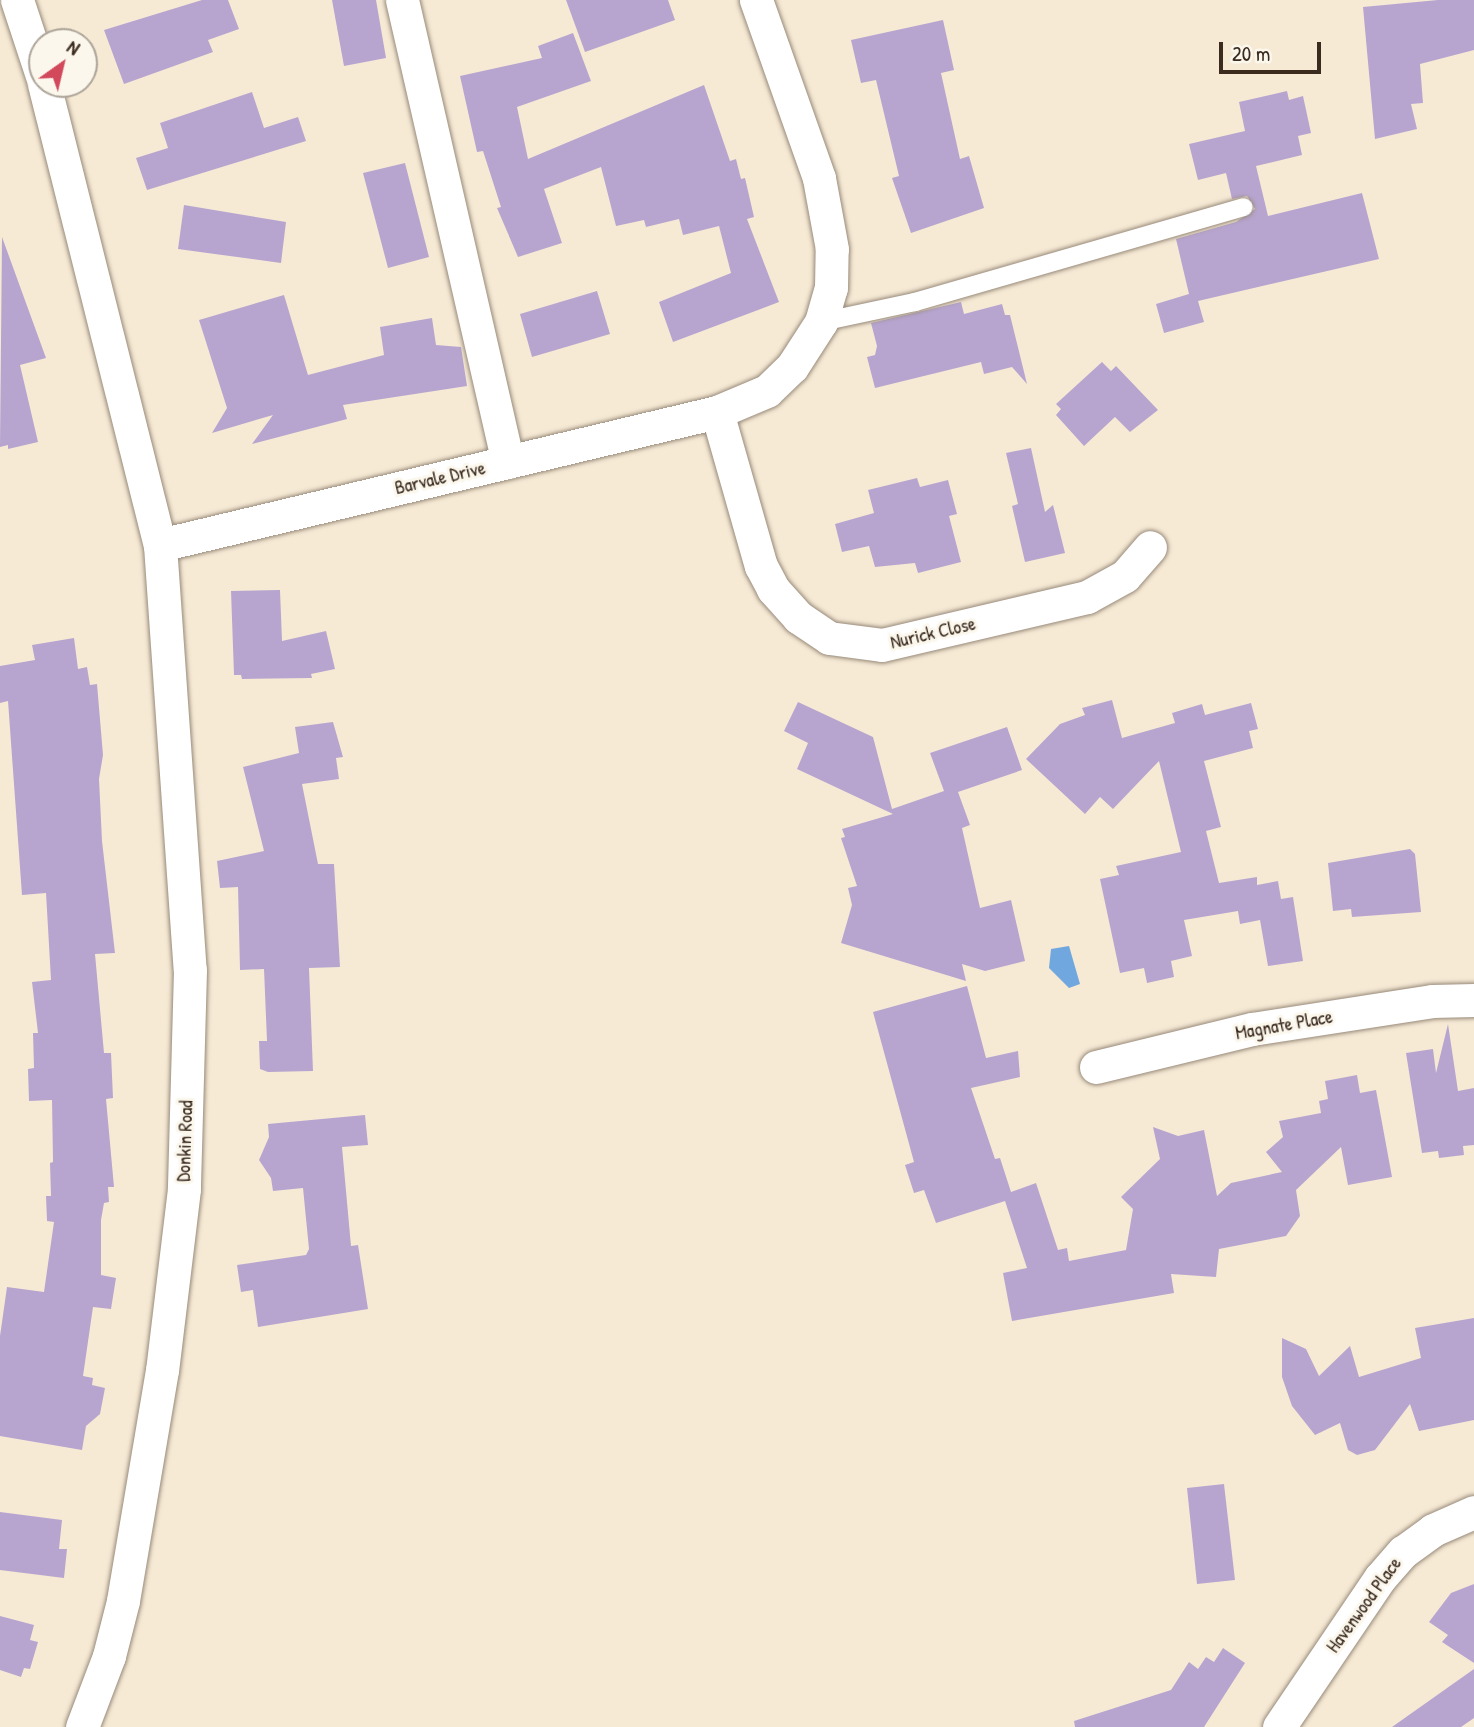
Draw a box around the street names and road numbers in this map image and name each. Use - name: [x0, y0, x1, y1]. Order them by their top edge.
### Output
- street label: Barvale Drive: [393, 457, 487, 499]
- street label: Nurick Close: [888, 612, 978, 654]
- street label: Magnate Place: [1234, 1005, 1334, 1045]
- street label: Donkin Road: [172, 1100, 198, 1182]
- street label: Havenwood Place: [1322, 1553, 1406, 1657]

